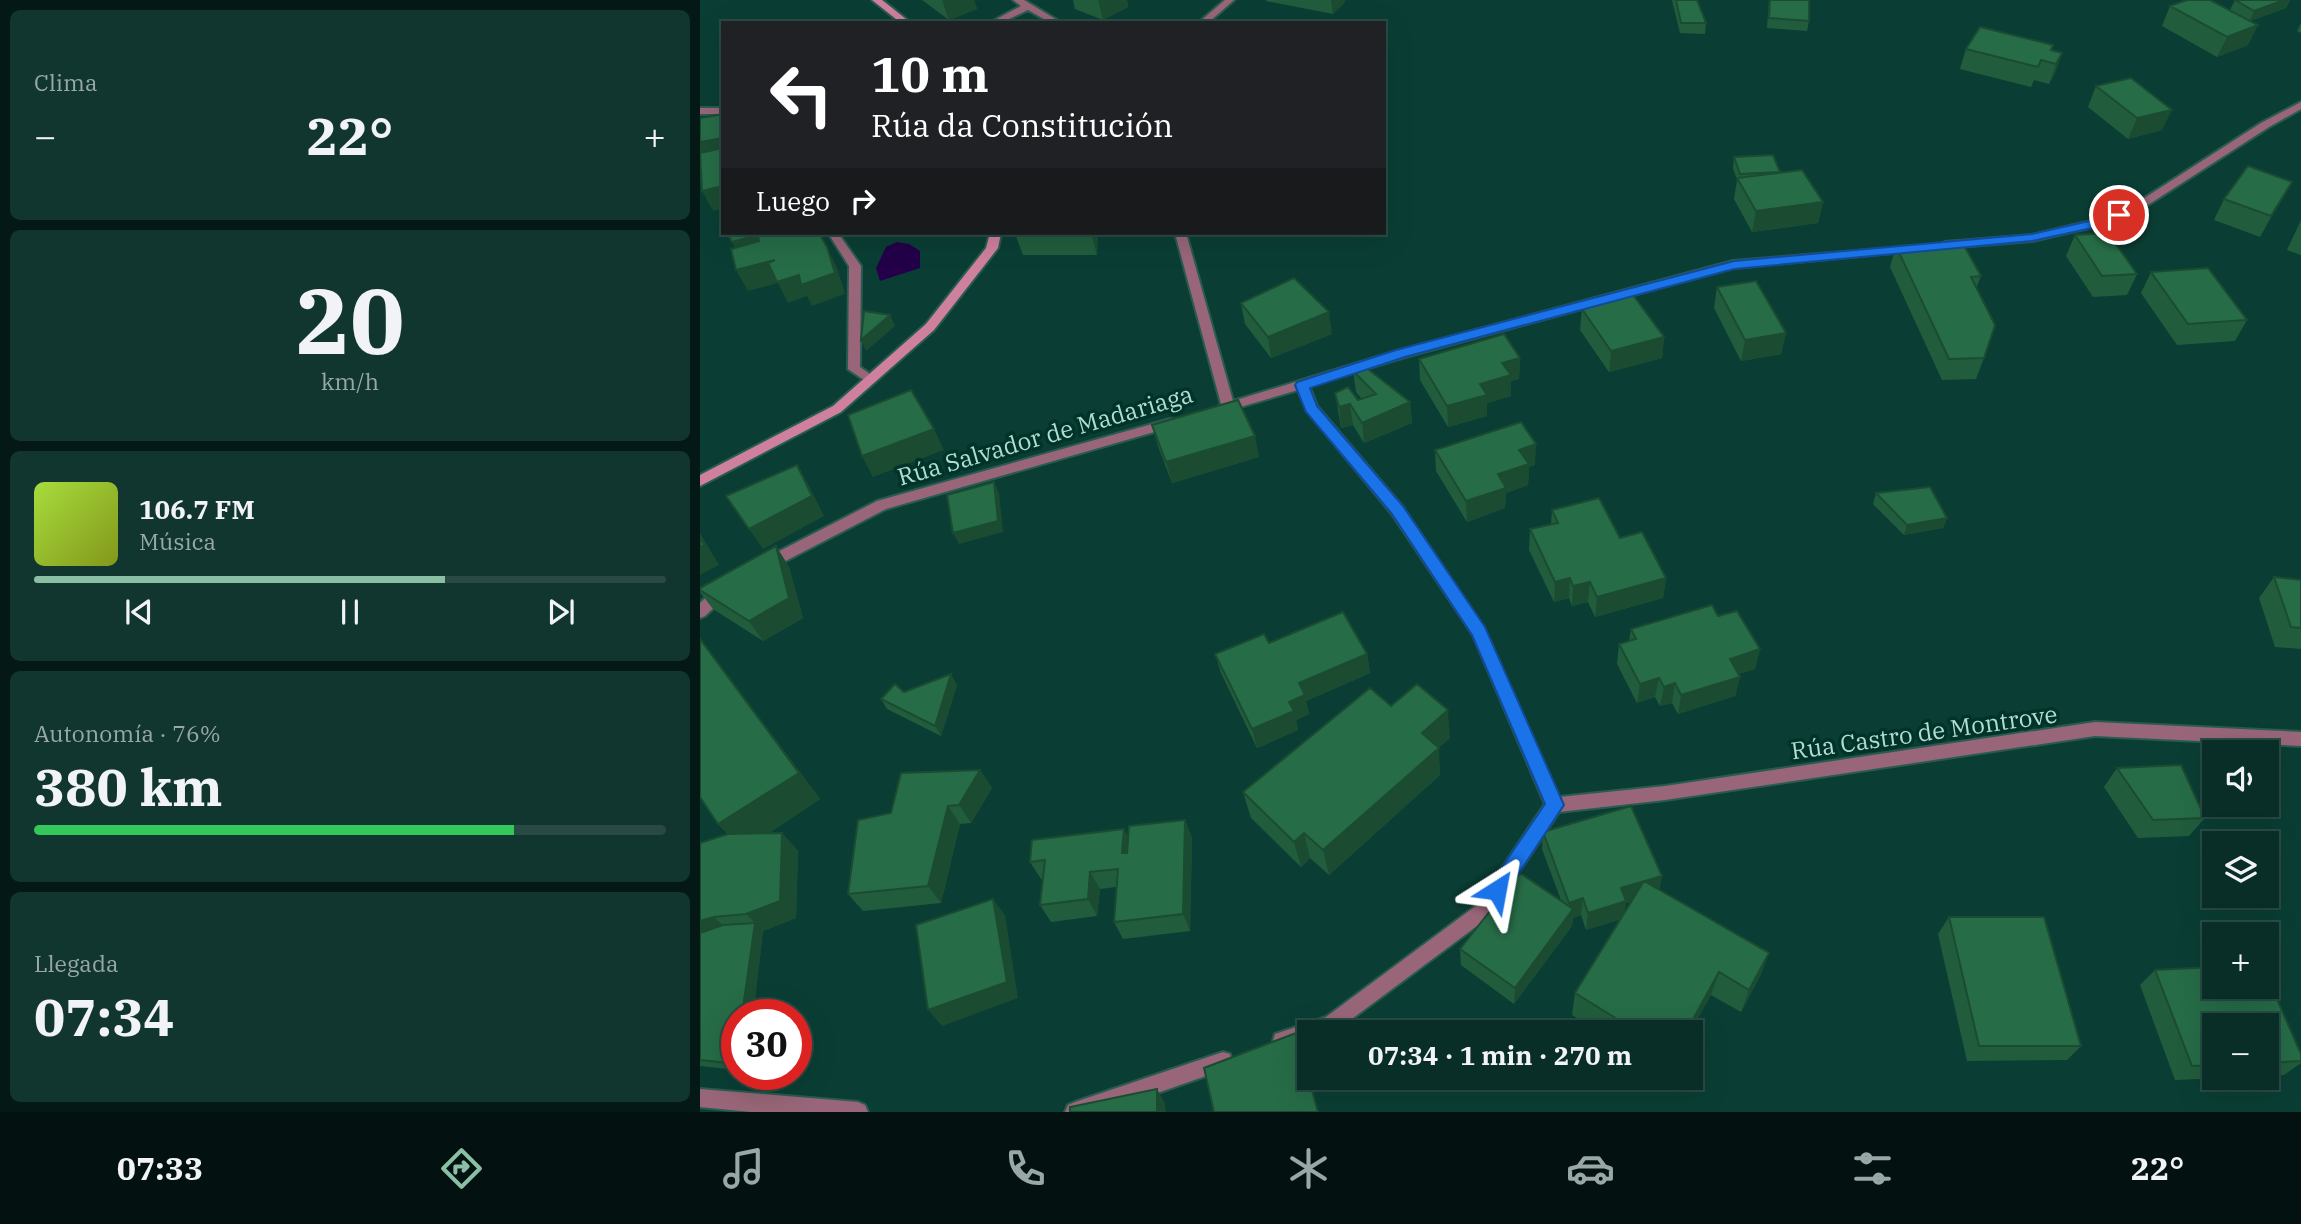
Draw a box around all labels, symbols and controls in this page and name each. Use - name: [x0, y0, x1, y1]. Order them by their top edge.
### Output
- text: 10 m: [871, 42, 989, 105]
- icon: left: [756, 49, 847, 140]
- text: Clima: [34, 67, 98, 97]
- text: 22°: [307, 102, 393, 169]
- text: Rúa da Constitución: [871, 104, 1173, 146]
- text: −: [34, 111, 57, 160]
- text: +: [643, 111, 666, 160]
- icon: right: [844, 182, 882, 220]
- text: Luego: [756, 184, 830, 218]
- pin: [2089, 185, 2149, 245]
- icon: arrive: [2100, 196, 2138, 234]
- text: 20: [295, 261, 405, 379]
- text: km/h: [321, 366, 379, 396]
- street label: Rúa Salvador de Madariaga: [894, 377, 1196, 493]
- text: 106.7 FM: [139, 492, 255, 526]
- text: Música: [139, 526, 216, 556]
- icon: previous: [120, 593, 158, 631]
- icon: pause: [331, 593, 369, 631]
- icon: next: [542, 593, 580, 631]
- street label: Rúa Castro de Montrove: [1789, 697, 2059, 767]
- text: Autonomía · 76%: [34, 718, 221, 748]
- map controls: [2202, 740, 2279, 1090]
- button: sound: [2202, 740, 2279, 817]
- text: 380 km: [34, 753, 223, 820]
- button: layers: [2202, 831, 2279, 908]
- position arrow: [1460, 853, 1534, 927]
- button: +: [2202, 922, 2279, 999]
- text: Llegada: [34, 948, 118, 978]
- text: 07:34: [34, 983, 175, 1050]
- speed limit sign: 30: [721, 999, 812, 1090]
- button: −: [2202, 1013, 2279, 1090]
- text: 07:34 · 1 min · 270 m: [1368, 1038, 1632, 1072]
- icon: directions: [437, 1144, 486, 1193]
- icon: music: [719, 1144, 768, 1193]
- icon: phone: [1001, 1144, 1050, 1193]
- icon: climate: [1284, 1144, 1333, 1193]
- icon: car: [1566, 1144, 1615, 1193]
- icon: filters: [1848, 1144, 1897, 1193]
- text: 07:33: [117, 1147, 203, 1189]
- text: 22°: [2131, 1147, 2184, 1189]

